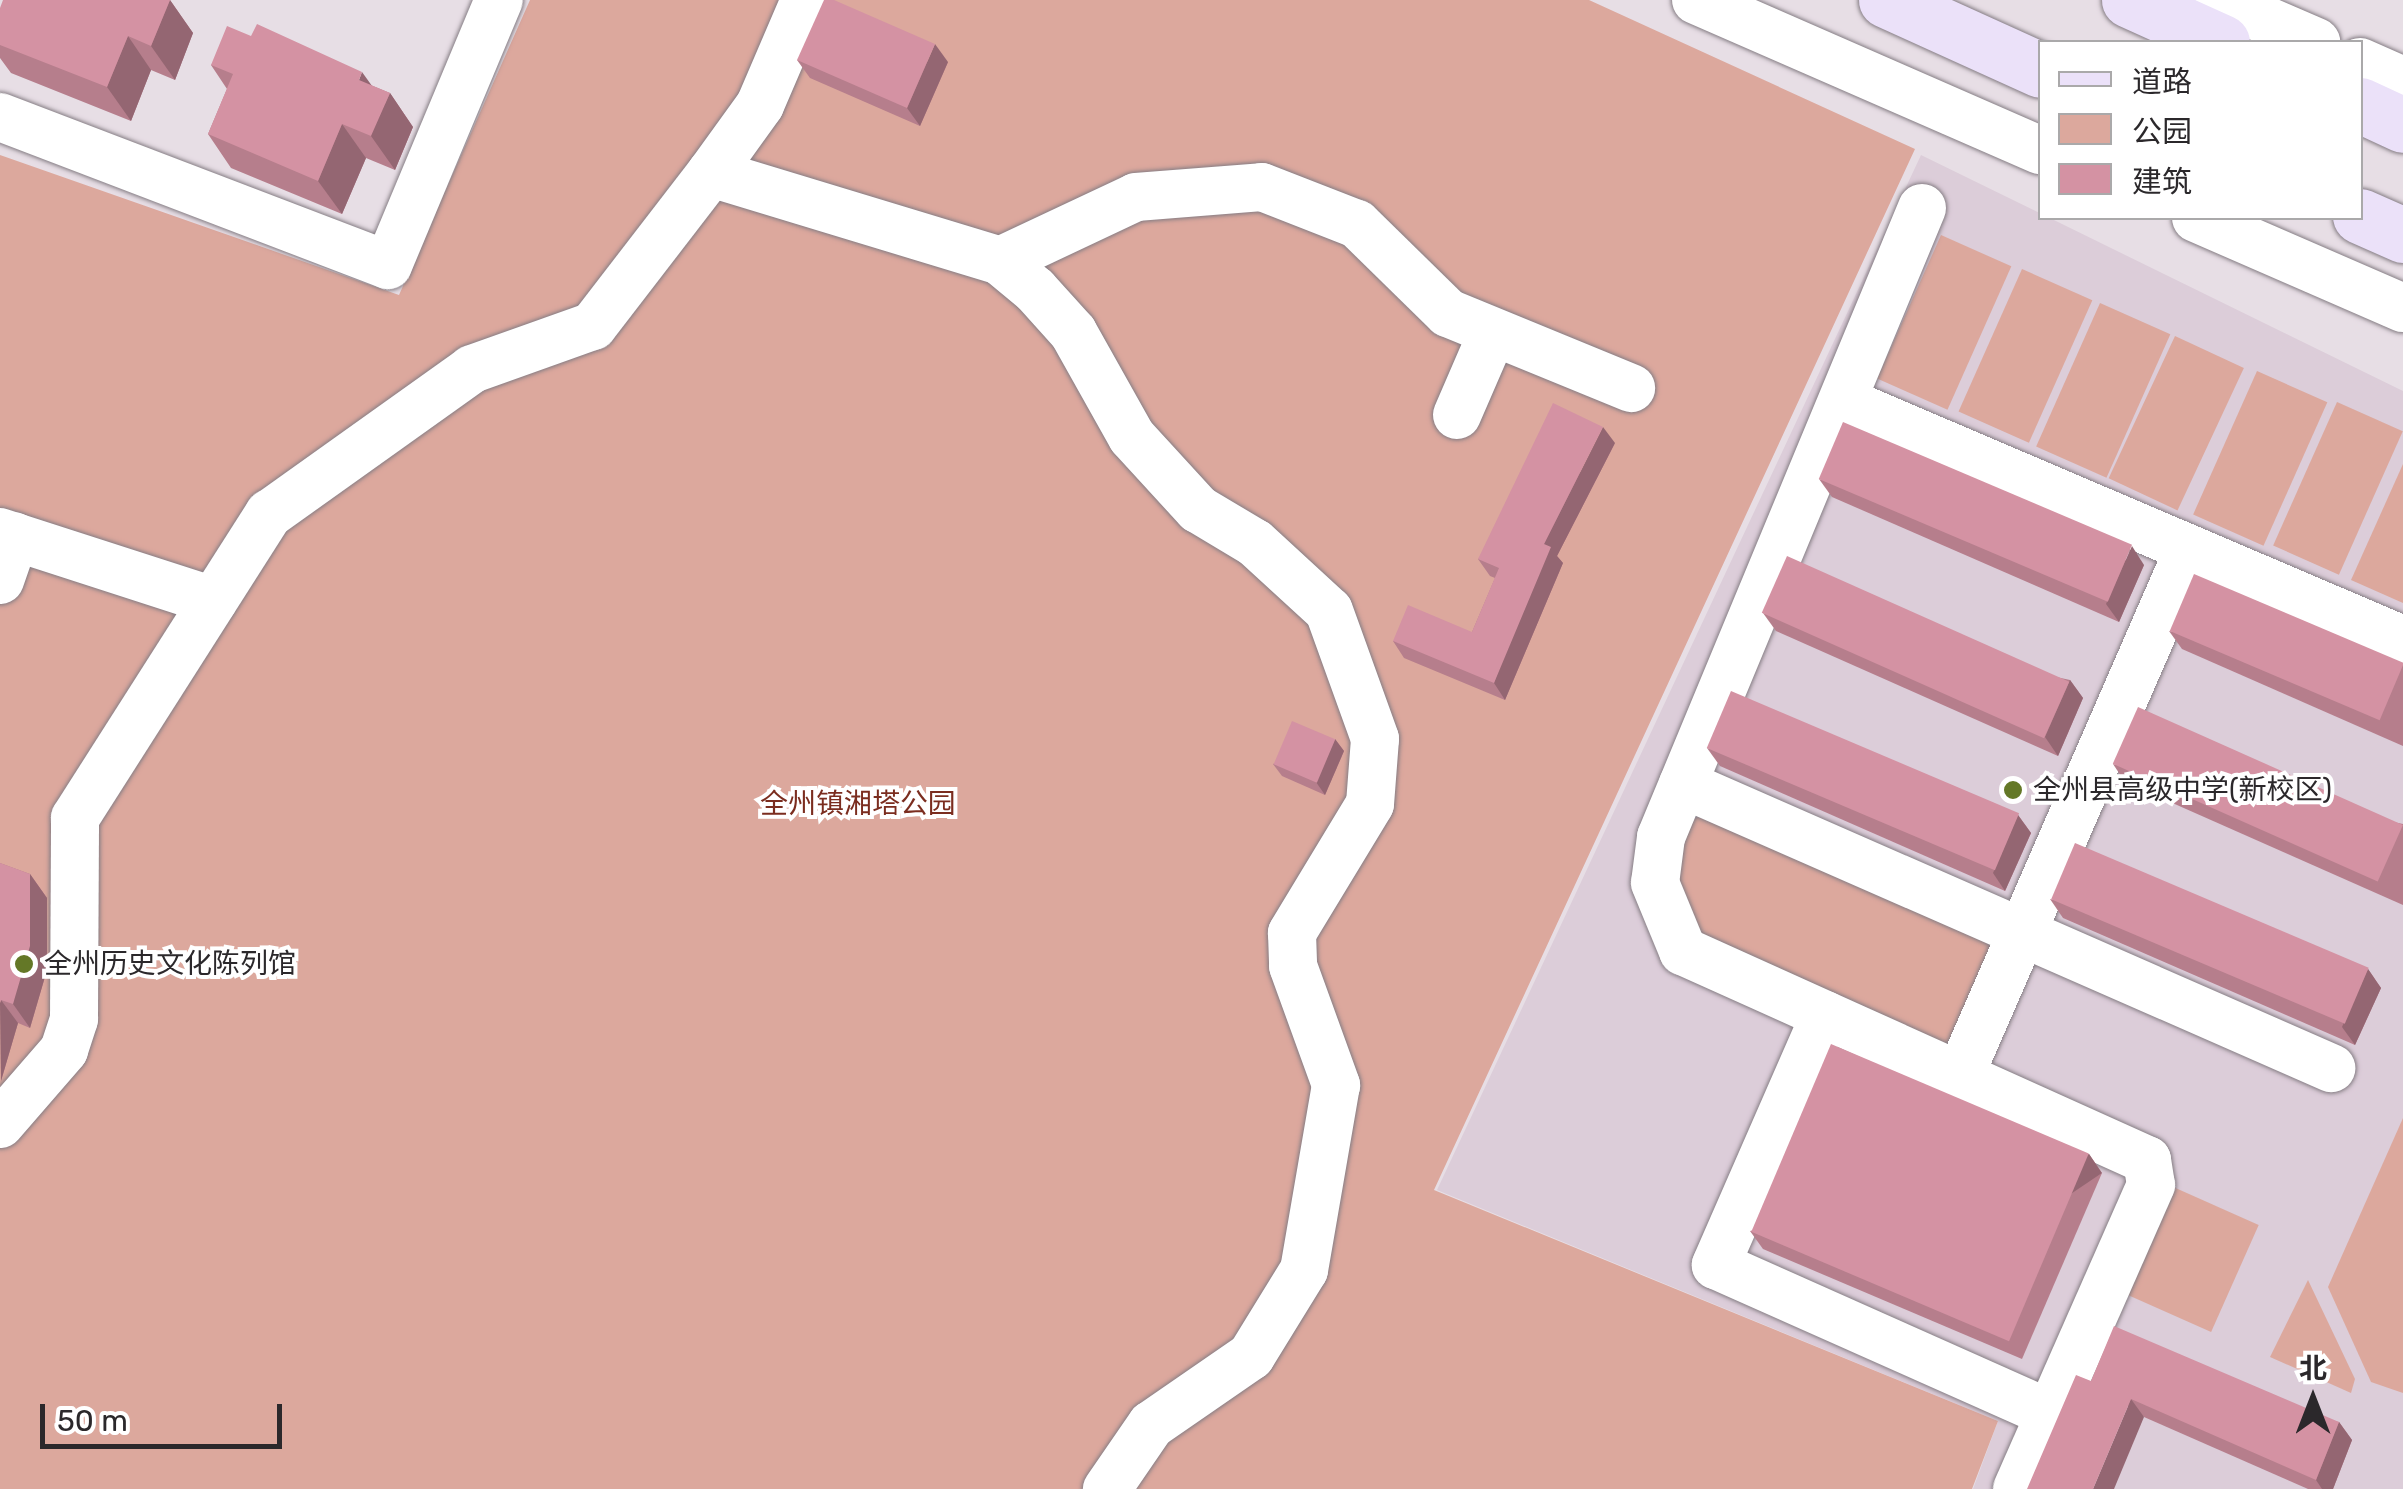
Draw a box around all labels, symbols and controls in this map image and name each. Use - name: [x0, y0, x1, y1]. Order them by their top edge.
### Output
- legend: [2038, 40, 2363, 220]
- text: 道路: [2132, 64, 2192, 100]
- text: 公园: [2132, 114, 2192, 150]
- text: 建筑: [2132, 164, 2192, 200]
- place label: 全州县高级中学(新校区): [2033, 773, 2332, 807]
- marker: 全州县高级中学(新校区): [2002, 779, 2024, 801]
- park label: 全州镇湘塔公园: [760, 787, 956, 821]
- place label: 全州历史文化陈列馆: [44, 947, 296, 981]
- marker: 全州历史文化陈列馆: [13, 953, 35, 975]
- north arrow: [2263, 1349, 2363, 1449]
- text: 北: [2299, 1352, 2327, 1385]
- scale bar: [45, 1384, 288, 1446]
- text: 50 m: [57, 1403, 128, 1439]

